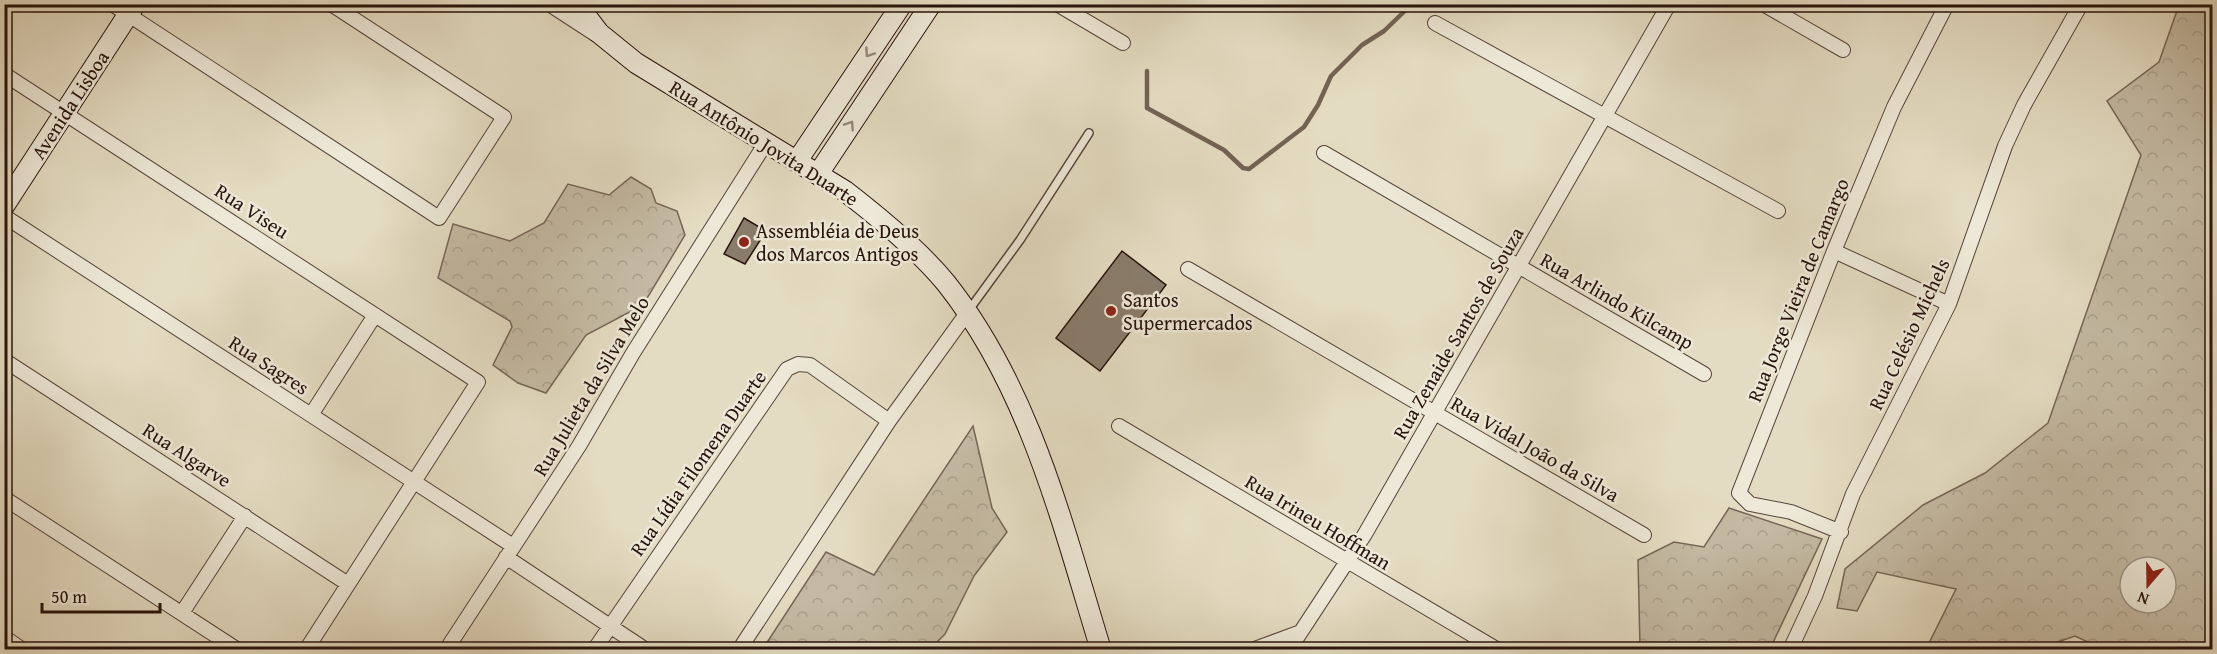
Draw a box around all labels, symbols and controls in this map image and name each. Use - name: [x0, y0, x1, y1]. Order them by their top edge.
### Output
- street label: Avenida Lisboa: [23, 44, 116, 165]
- one-way arrow: [865, 46, 876, 57]
- street label: Rua Antônio Jovita Duarte: [664, 73, 864, 213]
- one-way arrow: [843, 121, 855, 131]
- street label: Rua Jorge Vieira de Camargo: [1739, 173, 1856, 406]
- street label: Rua Viseu: [210, 176, 295, 245]
- place label: Assembléia de Deus dos Marcos Antigos: [756, 216, 919, 268]
- street label: Rua Zenaide Santos de Souza: [1385, 221, 1531, 444]
- marker: Assembléia de Deus dos Marcos Antigos: [737, 235, 751, 249]
- street label: Rua Arlindo Kilcamp: [1535, 245, 1700, 356]
- street label: Rua Celésio Michels: [1861, 253, 1956, 414]
- place label: Santos Supermercados: [1123, 285, 1253, 337]
- street label: Rua Julieta da Silva Melo: [525, 290, 656, 481]
- marker: Santos Supermercados: [1104, 304, 1118, 318]
- street label: Rua Sagres: [223, 328, 315, 401]
- street label: Rua Lídia Filomena Duarte: [622, 364, 773, 561]
- street label: Rua Vidal João da Silva: [1446, 388, 1625, 509]
- street label: Rua Algarve: [137, 415, 237, 494]
- street label: Rua Irineu Hoffman: [1240, 467, 1397, 577]
- north arrow: [2118, 555, 2178, 615]
- scale bar: [42, 576, 160, 614]
- text: 50 m: [51, 583, 87, 610]
- text: N: [2133, 586, 2152, 612]

